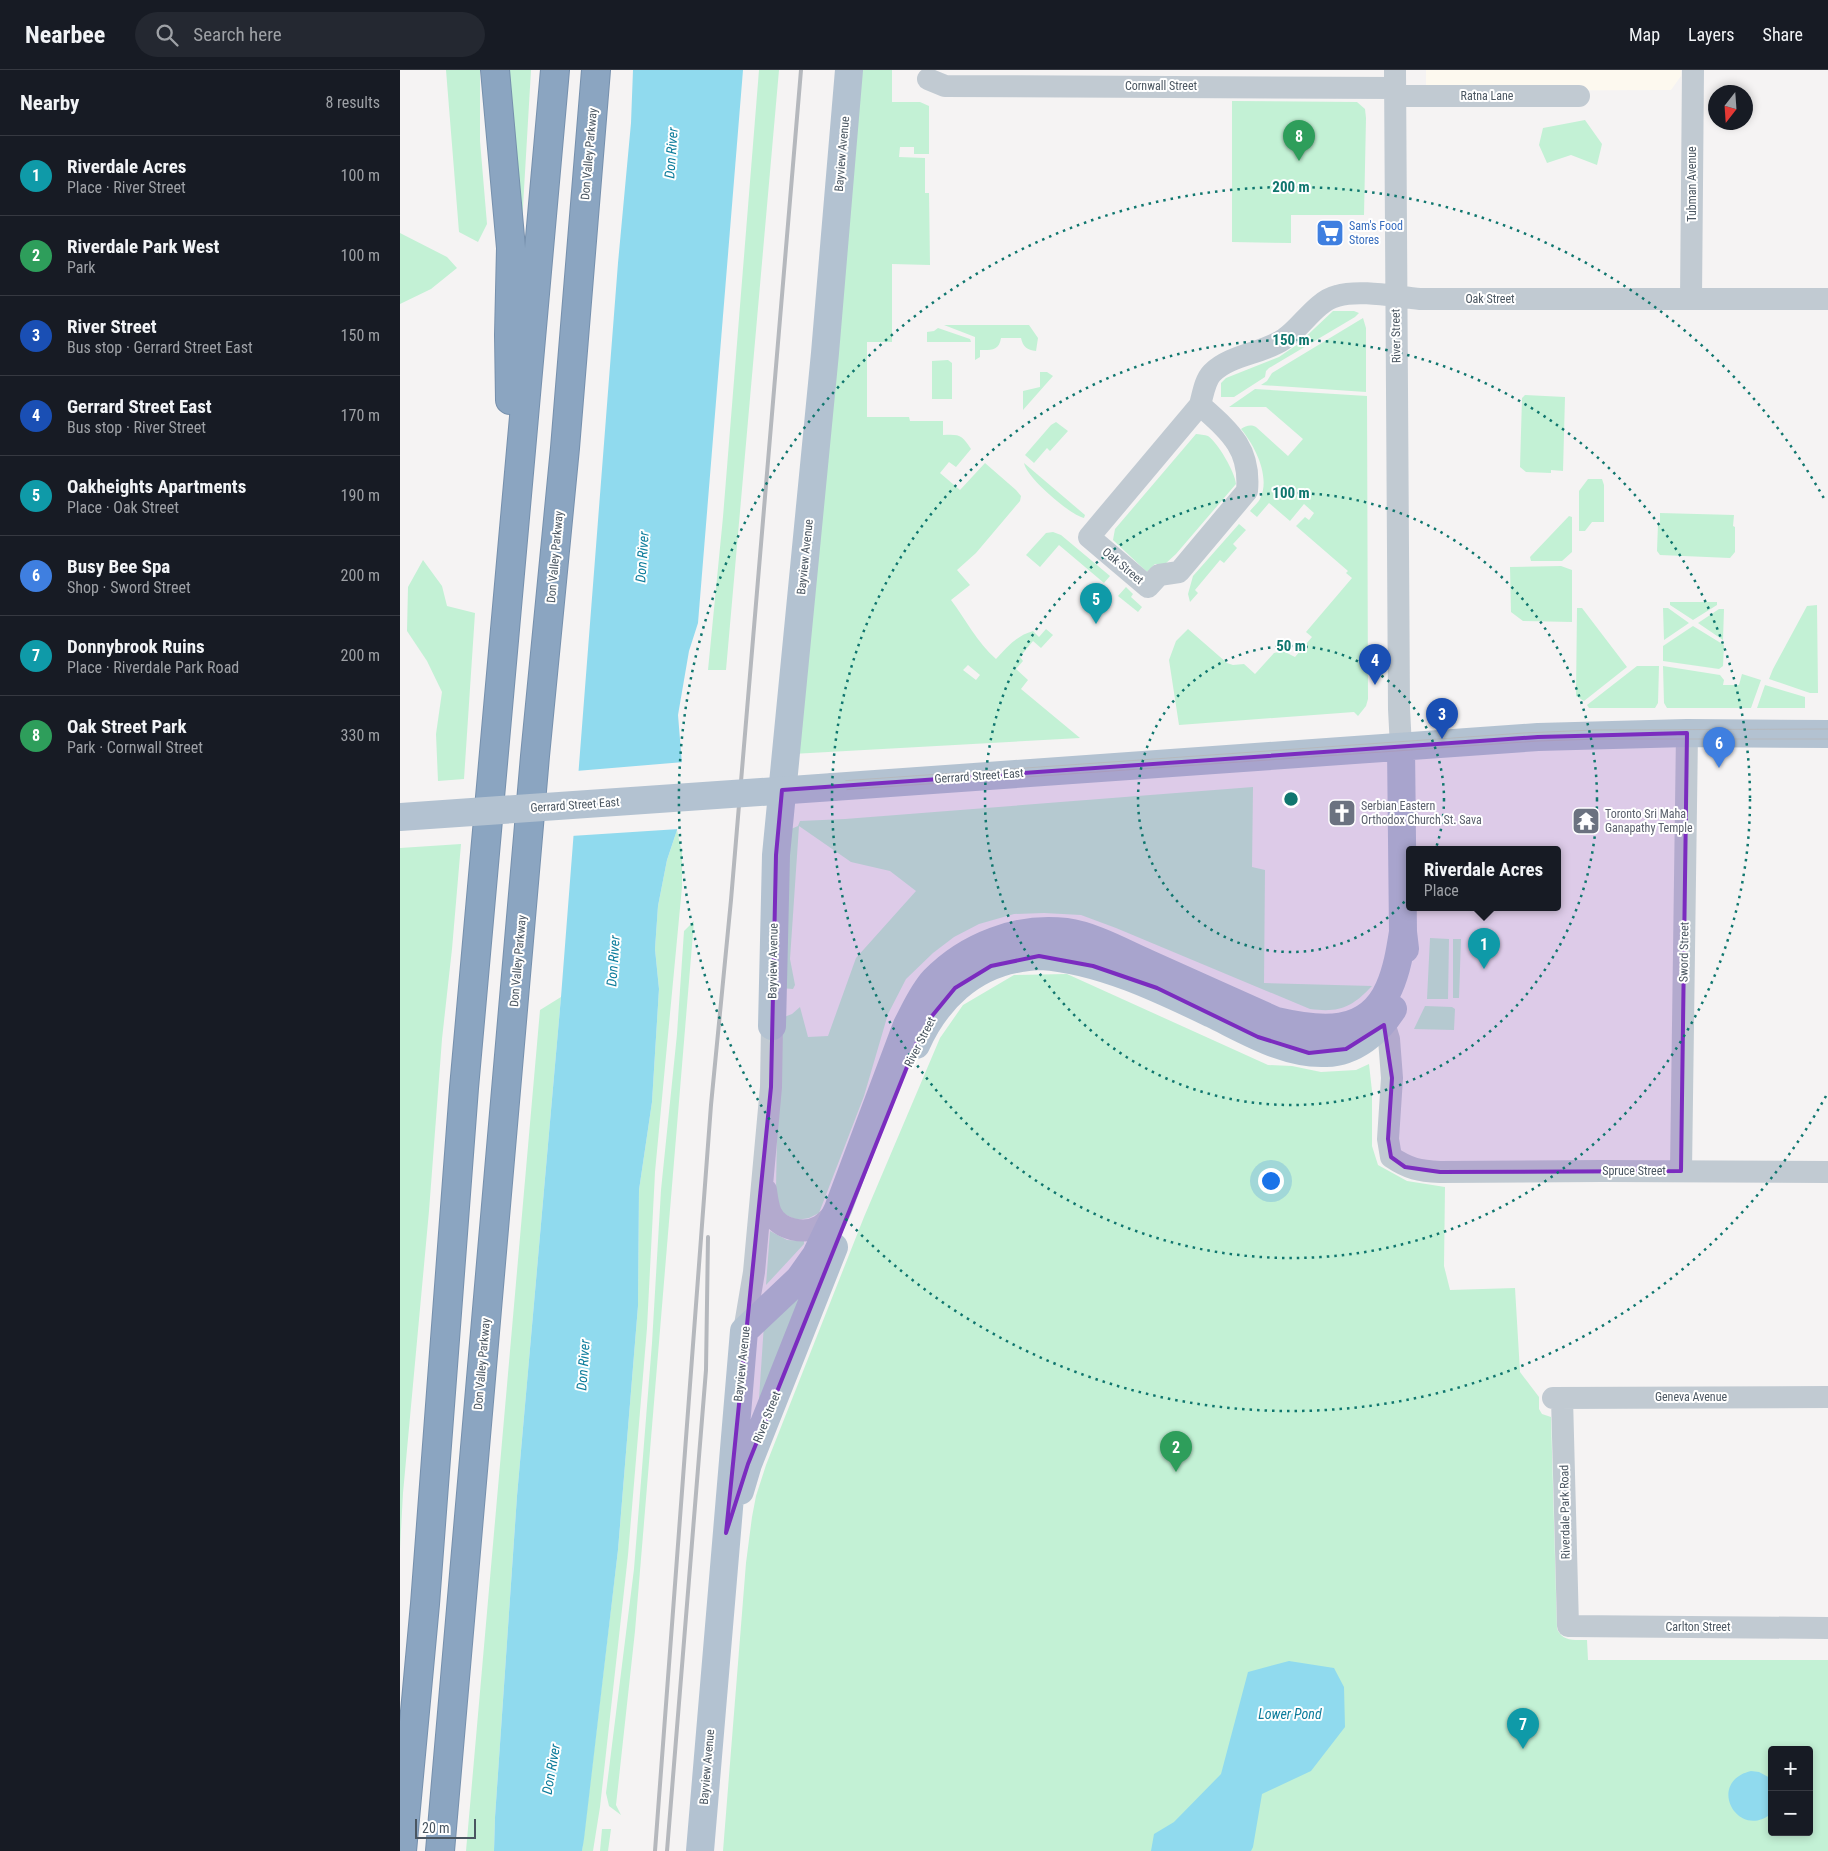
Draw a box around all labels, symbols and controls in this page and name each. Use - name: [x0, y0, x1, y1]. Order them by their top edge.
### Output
- search box: [135, 12, 485, 57]
- text: Nearbee: [25, 21, 105, 49]
- icon: search: [153, 21, 181, 49]
- text: Search here: [193, 23, 282, 46]
- text: Map: [1629, 24, 1660, 45]
- text: Layers: [1688, 24, 1735, 45]
- text: Share: [1763, 24, 1803, 45]
- street label: Cornwall Street: [1125, 79, 1198, 93]
- north arrow: [1708, 85, 1753, 130]
- street label: Ratna Lane: [1461, 89, 1514, 103]
- text: Nearby: [20, 91, 79, 115]
- text: 8 results: [325, 93, 380, 112]
- street label: Don Valley Parkway: [578, 107, 600, 201]
- street label: Bayview Avenue: [832, 115, 852, 192]
- pin: 8: [1283, 120, 1315, 161]
- water label: Don River: [661, 126, 681, 179]
- street label: Tubman Avenue: [1685, 146, 1699, 222]
- text: Riverdale Acres: [67, 155, 186, 178]
- text: 1: [32, 166, 40, 185]
- text: 100 m: [341, 166, 380, 185]
- text: Place · River Street: [67, 178, 186, 197]
- text: 200 m: [1272, 178, 1310, 196]
- supermarket icon: Sam's Food Stores: [1315, 218, 1345, 248]
- place label: Sam's Food Stores: [1349, 219, 1403, 247]
- text: Riverdale Park West: [67, 235, 219, 258]
- text: 2: [32, 246, 40, 265]
- text: 100 m: [341, 246, 380, 265]
- text: Park: [67, 258, 96, 277]
- street label: Oak Street: [1465, 292, 1515, 306]
- street label: River Street: [1389, 308, 1403, 363]
- text: River Street: [67, 315, 157, 338]
- text: 3: [32, 326, 40, 345]
- text: 150 m: [341, 326, 380, 345]
- text: 150 m: [1272, 331, 1310, 349]
- text: Bus stop · Gerrard Street East: [67, 338, 253, 357]
- text: Gerrard Street East: [67, 395, 212, 418]
- text: 4: [32, 406, 40, 425]
- text: 170 m: [341, 406, 380, 425]
- text: Bus stop · River Street: [67, 418, 206, 437]
- text: Oakheights Apartments: [67, 475, 246, 498]
- text: 100 m: [1272, 484, 1310, 502]
- text: 5: [32, 486, 40, 505]
- text: 190 m: [341, 486, 380, 505]
- text: Place · Oak Street: [67, 498, 179, 517]
- street label: Don Valley Parkway: [544, 510, 566, 604]
- street label: Bayview Avenue: [794, 518, 816, 595]
- water label: Don River: [632, 530, 652, 583]
- street label: Oak Street: [1100, 545, 1147, 587]
- text: Busy Bee Spa: [67, 555, 170, 578]
- text: 6: [32, 566, 40, 585]
- text: 200 m: [341, 566, 380, 585]
- text: Shop · Sword Street: [67, 578, 191, 597]
- pin: 5: [1080, 583, 1112, 624]
- text: Donnybrook Ruins: [67, 635, 205, 658]
- text: 50 m: [1276, 637, 1306, 655]
- pin: 4: [1359, 644, 1391, 685]
- text: 7: [32, 646, 40, 665]
- text: 200 m: [341, 646, 380, 665]
- text: Place · Riverdale Park Road: [67, 658, 239, 677]
- pin: 3: [1426, 698, 1458, 739]
- text: Oak Street Park: [67, 715, 186, 738]
- text: 8: [32, 726, 40, 745]
- text: 330 m: [341, 726, 380, 745]
- pin: 6: [1703, 727, 1735, 768]
- text: Park · Cornwall Street: [67, 738, 203, 757]
- street label: Gerrard Street East: [934, 766, 1025, 786]
- centre of rings: [1282, 790, 1300, 808]
- street label: Gerrard Street East: [530, 795, 621, 815]
- church icon: Serbian Eastern Orthodox Church St. Sava: [1327, 798, 1357, 828]
- place label: Serbian Eastern Orthodox Church St. Sava: [1361, 799, 1482, 827]
- temple icon: Toronto Sri Maha Ganapathy Temple: [1571, 806, 1601, 836]
- place label: Toronto Sri Maha Ganapathy Temple: [1605, 807, 1693, 835]
- popup: [1406, 846, 1561, 911]
- text: Riverdale Acres: [1424, 858, 1543, 881]
- text: Place: [1424, 881, 1459, 900]
- street label: Don Valley Parkway: [507, 914, 529, 1008]
- street label: Sword Street: [1676, 921, 1692, 982]
- street label: Bayview Avenue: [765, 923, 781, 999]
- pin: 1: [1468, 928, 1500, 969]
- water label: Don River: [603, 934, 623, 987]
- street label: River Street: [901, 1014, 939, 1069]
- street label: Spruce Street: [1602, 1164, 1666, 1178]
- your location: [1258, 1168, 1284, 1194]
- street label: Don Valley Parkway: [471, 1317, 493, 1411]
- street label: Bayview Avenue: [731, 1325, 753, 1402]
- water label: Don River: [573, 1338, 593, 1391]
- street label: River Street: [750, 1389, 784, 1445]
- street label: Geneva Avenue: [1655, 1390, 1727, 1404]
- pin: 2: [1160, 1431, 1192, 1472]
- street label: Riverdale Park Road: [1557, 1465, 1573, 1559]
- street label: Carlton Street: [1665, 1620, 1731, 1634]
- water label: Lower Pond: [1258, 1706, 1322, 1722]
- pin: 7: [1507, 1708, 1539, 1749]
- street label: Bayview Avenue: [697, 1728, 717, 1805]
- water label: Don River: [539, 1742, 563, 1795]
- map controls: [1768, 1746, 1813, 1836]
- button: +: [1768, 1746, 1813, 1791]
- button: −: [1768, 1791, 1813, 1836]
- scale bar: [415, 1816, 476, 1839]
- text: 20 m: [422, 1820, 450, 1836]

